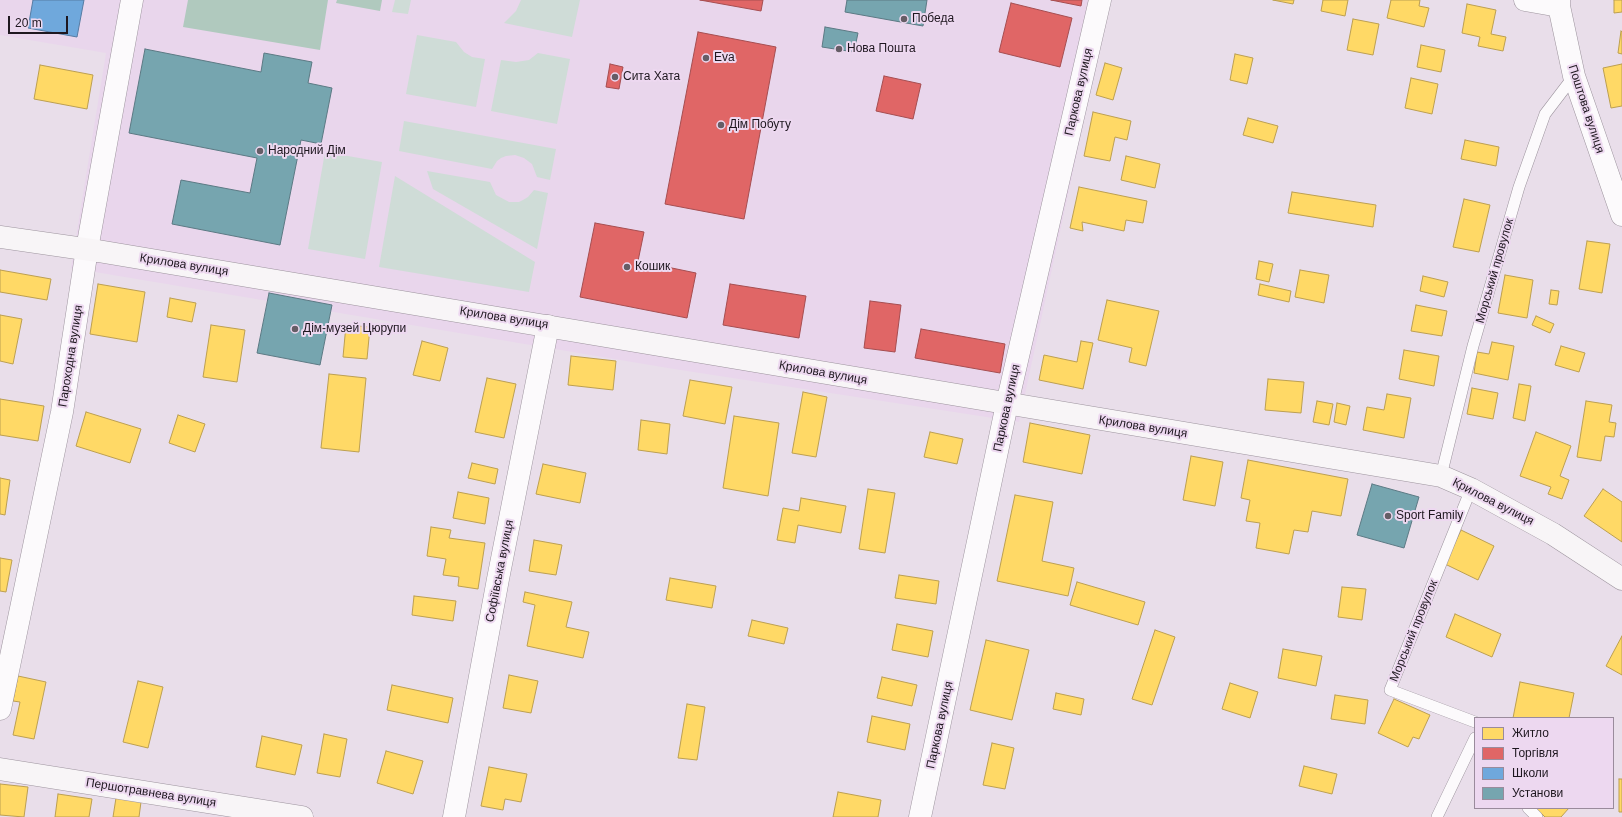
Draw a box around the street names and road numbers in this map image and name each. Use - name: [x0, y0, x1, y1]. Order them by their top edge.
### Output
- street label: Паркова вулиця: [1062, 47, 1096, 137]
- street label: Поштова вулиця: [1565, 63, 1607, 155]
- street label: Морський провулок: [1473, 217, 1517, 325]
- street label: Крилова вулиця: [139, 251, 229, 279]
- street label: Пароходна вулиця: [56, 304, 86, 408]
- street label: Крилова вулиця: [459, 304, 549, 332]
- street label: Крилова вулиця: [778, 358, 868, 388]
- street label: Паркова вулиця: [991, 363, 1023, 453]
- street label: Крилова вулиця: [1098, 413, 1188, 441]
- street label: Крилова вулиця: [1450, 475, 1536, 529]
- street label: Софіївська вулиця: [483, 519, 517, 623]
- street label: Морський провулок: [1387, 578, 1441, 684]
- street label: Паркова вулиця: [924, 680, 956, 770]
- street label: Першотравнева вулиця: [85, 776, 217, 810]

